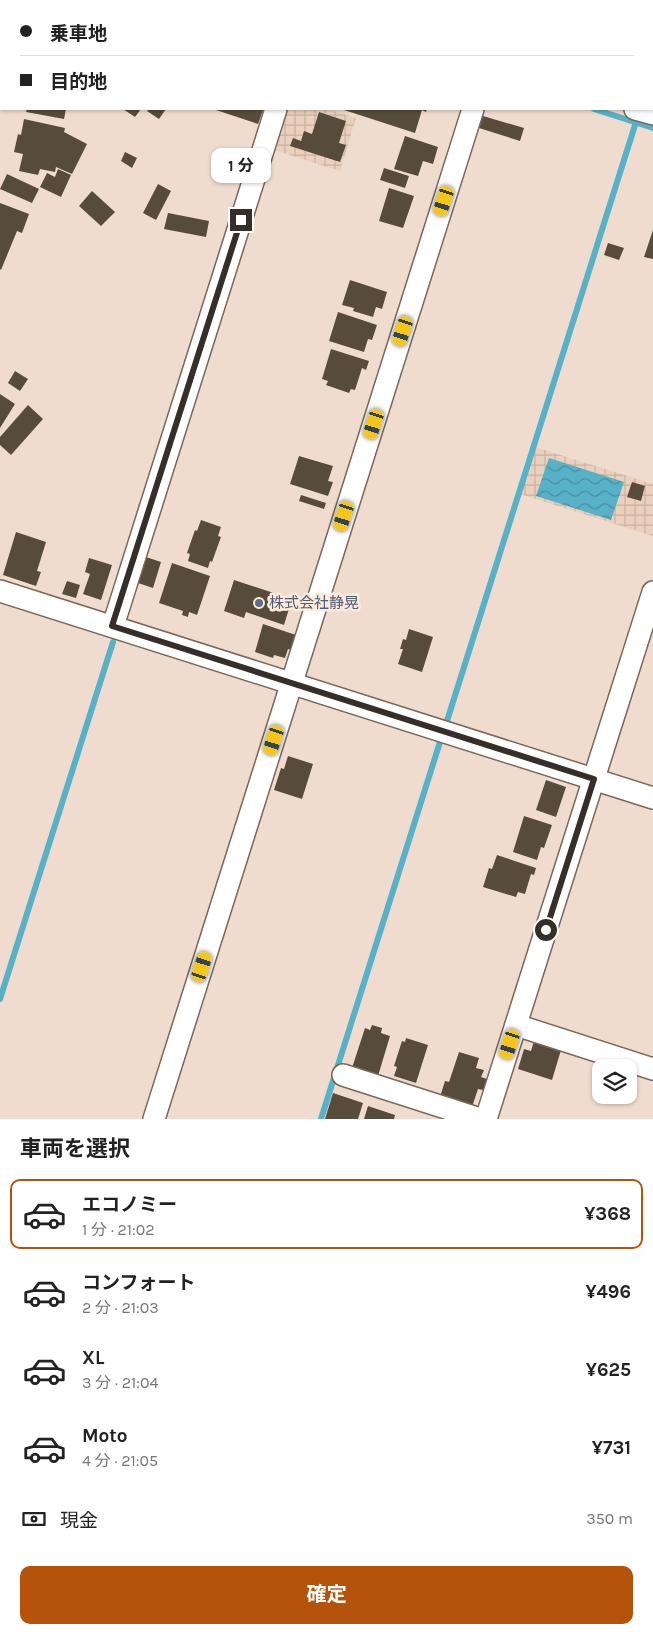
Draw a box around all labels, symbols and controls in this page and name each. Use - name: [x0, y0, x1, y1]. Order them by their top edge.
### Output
- text: 乗車地: [50, 23, 107, 45]
- text: 目的地: [50, 71, 107, 93]
- callout: 1 分: [211, 148, 271, 182]
- text: 1 分: [228, 156, 254, 175]
- car: [432, 184, 455, 218]
- route end: [230, 209, 252, 231]
- car: [391, 314, 414, 348]
- car: [362, 407, 385, 441]
- car: [332, 499, 355, 533]
- place label: 株式会社静晃: [269, 594, 359, 612]
- marker: 株式会社静晃: [253, 597, 265, 609]
- car: [262, 723, 285, 757]
- route start: [535, 919, 557, 941]
- car: [190, 950, 213, 984]
- car: [498, 1027, 521, 1061]
- map controls: [592, 1059, 637, 1104]
- button: layers: [592, 1059, 637, 1104]
- text: 車両を選択: [20, 1136, 130, 1162]
- icon: car: [22, 1192, 67, 1237]
- text: エコノミー: [82, 1194, 177, 1216]
- text: ¥368: [584, 1203, 631, 1225]
- text: 1 分 · 21:02: [82, 1220, 155, 1239]
- icon: car: [22, 1270, 67, 1315]
- text: コンフォート: [82, 1272, 195, 1294]
- text: ¥496: [585, 1281, 631, 1303]
- text: 2 分 · 21:03: [82, 1298, 159, 1317]
- text: XL: [82, 1347, 104, 1369]
- icon: car: [22, 1348, 67, 1393]
- text: ¥625: [586, 1359, 631, 1381]
- text: 3 分 · 21:04: [82, 1373, 158, 1392]
- text: Moto: [82, 1425, 128, 1447]
- icon: car: [22, 1426, 67, 1471]
- text: ¥731: [592, 1437, 631, 1459]
- text: 4 分 · 21:05: [82, 1451, 158, 1470]
- icon: cash: [20, 1505, 48, 1533]
- text: 350 m: [586, 1509, 633, 1528]
- text: 現金: [60, 1510, 98, 1532]
- button: 確定: [20, 1566, 633, 1624]

